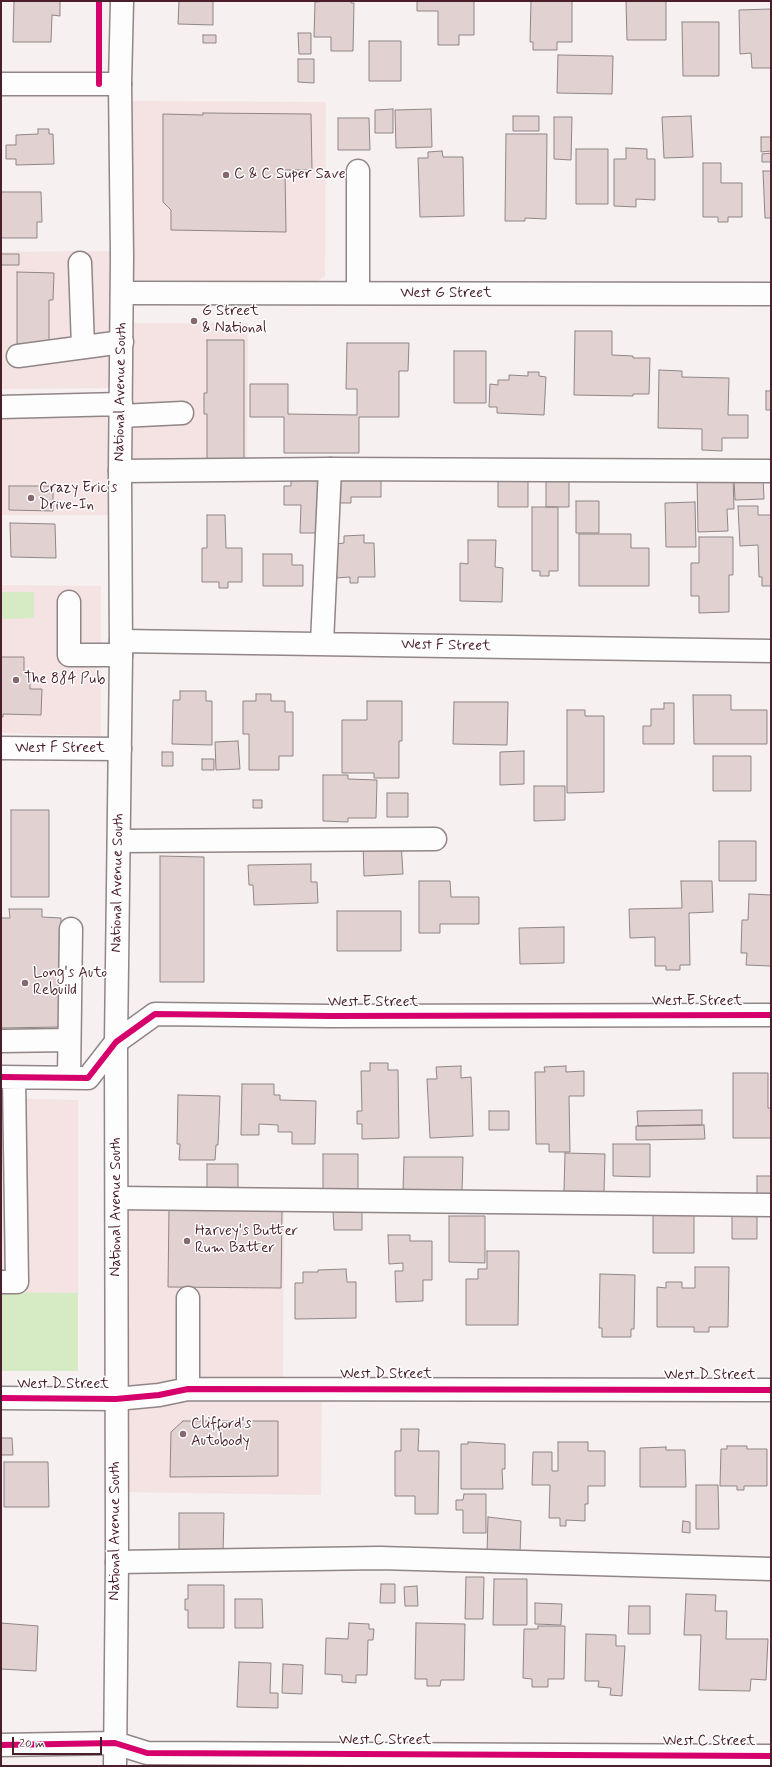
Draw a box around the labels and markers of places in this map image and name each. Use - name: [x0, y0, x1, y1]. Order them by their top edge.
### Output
- place label: C & C Super Save: [234, 166, 346, 184]
- marker: C & C Super Save: [221, 170, 231, 180]
- place label: G Street & National: [202, 303, 266, 338]
- marker: G Street & National: [189, 316, 199, 326]
- place label: Crazy Eric's Drive-In: [39, 480, 117, 515]
- marker: Crazy Eric's Drive-In: [26, 493, 36, 503]
- place label: The 884 Pub: [24, 671, 105, 689]
- marker: The 884 Pub: [11, 675, 21, 685]
- place label: Long's Auto Rebuild: [33, 965, 107, 1000]
- marker: Long's Auto Rebuild: [20, 978, 30, 988]
- place label: Harvey's Butter Rum Batter: [195, 1223, 298, 1258]
- marker: Harvey's Butter Rum Batter: [182, 1236, 192, 1246]
- place label: Clifford's Autobody: [191, 1416, 251, 1451]
- marker: Clifford's Autobody: [178, 1429, 188, 1439]

